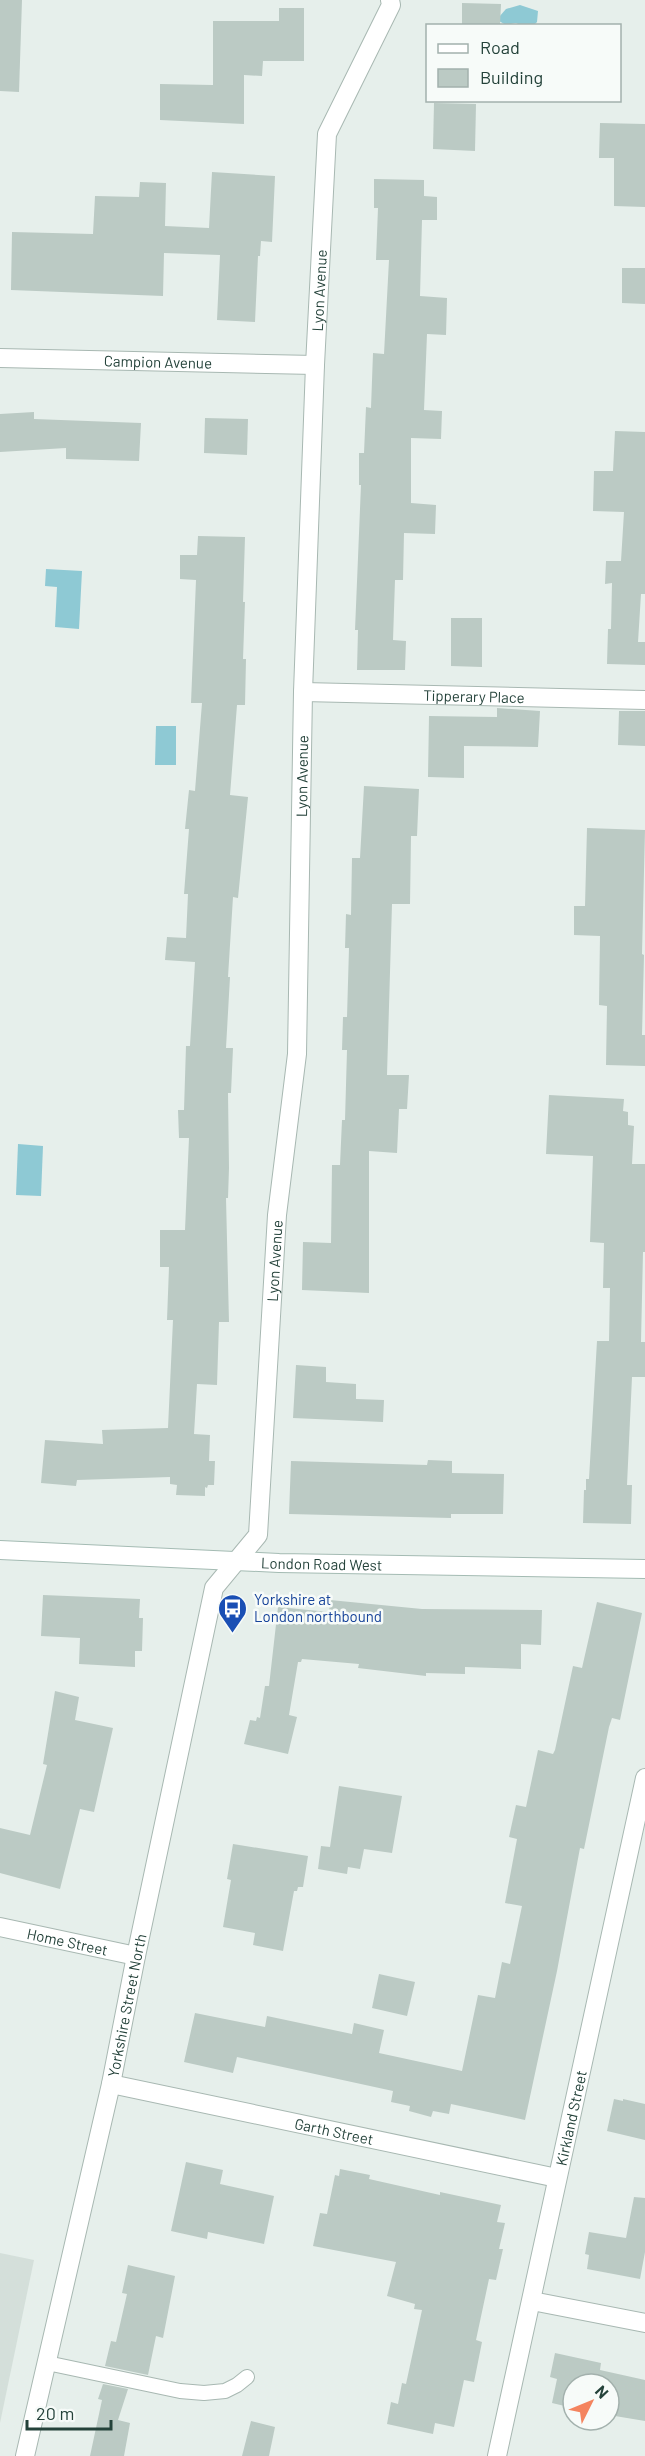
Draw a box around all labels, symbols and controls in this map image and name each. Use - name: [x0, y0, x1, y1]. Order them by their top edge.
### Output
- legend: [426, 24, 621, 102]
- text: Road: [480, 36, 520, 58]
- text: Building: [480, 66, 543, 88]
- street label: Lyon Avenue: [308, 249, 330, 332]
- street label: Campion Avenue: [104, 351, 212, 372]
- street label: Tipperary Place: [423, 686, 525, 706]
- street label: Lyon Avenue: [292, 735, 311, 817]
- street label: Lyon Avenue: [263, 1219, 286, 1302]
- street label: London Road West: [261, 1553, 383, 1574]
- place label: Yorkshire at London northbound: [254, 1590, 382, 1625]
- bus stop icon: Yorkshire at London northbound: [217, 1592, 249, 1634]
- street label: Home Street: [25, 1924, 110, 1959]
- street label: Yorkshire Street North: [104, 1932, 150, 2079]
- street label: Kirkland Street: [552, 2069, 590, 2167]
- street label: Garth Street: [293, 2114, 375, 2148]
- north arrow: [561, 2372, 621, 2432]
- text: N: [592, 2381, 613, 2402]
- scale bar: [27, 2393, 111, 2431]
- text: 20 m: [36, 2402, 74, 2424]

